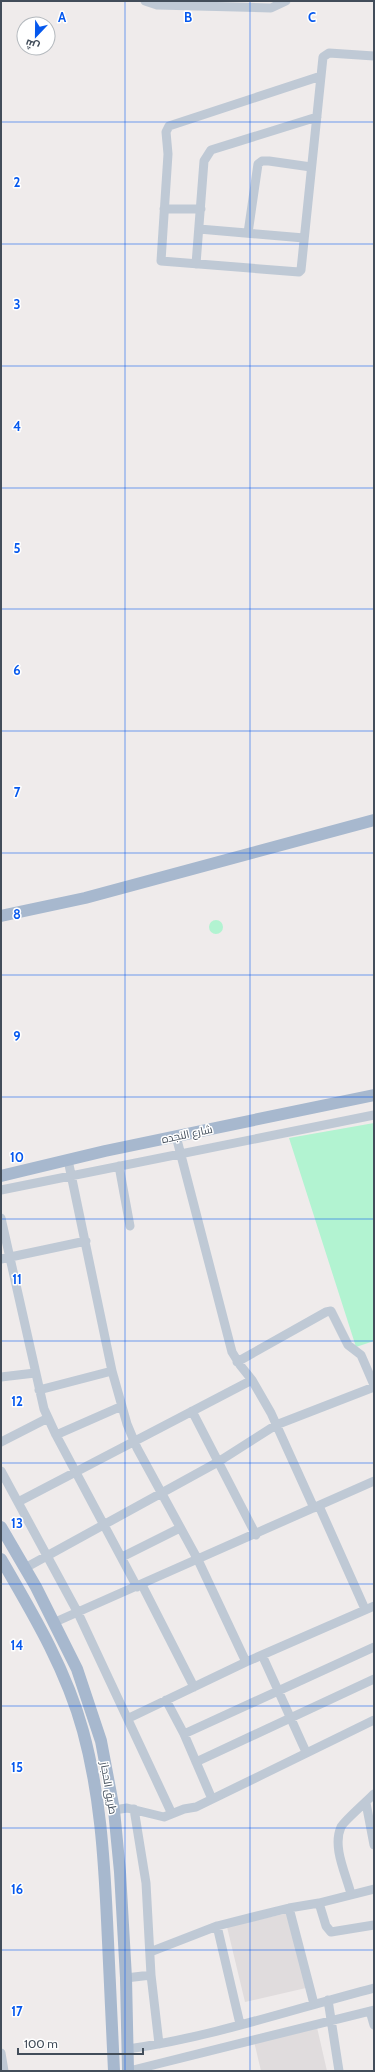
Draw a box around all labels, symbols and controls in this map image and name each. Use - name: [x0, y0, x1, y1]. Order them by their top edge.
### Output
- text: A: [58, 9, 67, 25]
- text: B: [184, 9, 192, 25]
- text: C: [308, 9, 316, 25]
- north arrow: [16, 16, 56, 56]
- text: ش: [23, 36, 41, 54]
- text: 2: [14, 174, 21, 190]
- text: 3: [13, 296, 21, 312]
- text: 4: [13, 418, 21, 434]
- text: 5: [14, 540, 21, 556]
- text: 6: [13, 662, 21, 678]
- text: 7: [14, 784, 21, 800]
- text: 8: [13, 906, 21, 922]
- text: 9: [13, 1028, 21, 1044]
- street label: شارع النجده: [160, 1122, 214, 1147]
- text: 10: [10, 1149, 24, 1165]
- text: 11: [12, 1271, 22, 1287]
- text: 12: [11, 1393, 23, 1409]
- text: 13: [11, 1515, 23, 1531]
- text: 14: [11, 1637, 23, 1653]
- text: 15: [11, 1759, 23, 1775]
- street label: طريق الحجاز: [97, 1760, 120, 1815]
- text: 16: [11, 1881, 23, 1897]
- text: 17: [11, 2003, 23, 2019]
- scale bar: [18, 2030, 143, 2056]
- text: 100 m: [24, 2036, 58, 2051]

